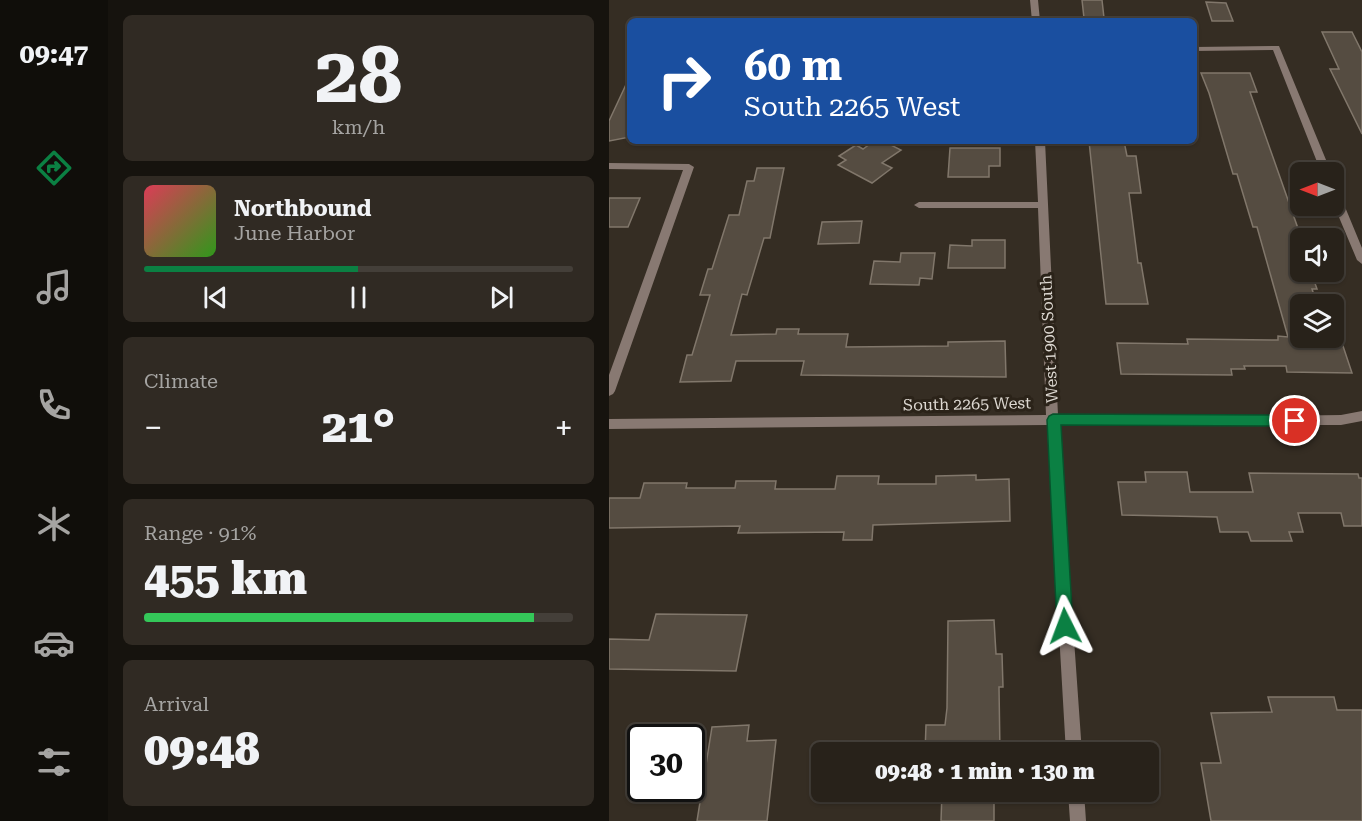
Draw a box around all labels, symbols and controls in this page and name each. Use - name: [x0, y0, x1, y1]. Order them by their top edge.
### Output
- text: 28: [315, 30, 402, 121]
- text: 09:47: [20, 38, 88, 70]
- text: 60 m: [744, 41, 842, 90]
- icon: right: [645, 42, 723, 120]
- text: South 2265 West: [744, 91, 960, 123]
- text: km/h: [332, 115, 385, 139]
- icon: directions: [33, 147, 75, 189]
- north arrow: [1290, 162, 1344, 216]
- map controls: [1290, 162, 1344, 348]
- text: Northbound: [234, 196, 372, 221]
- text: June Harbor: [234, 221, 355, 245]
- button: sound: [1290, 228, 1344, 282]
- icon: music: [33, 266, 75, 308]
- street label: West 1900 South: [1036, 274, 1062, 404]
- icon: previous: [199, 281, 232, 314]
- icon: pause: [342, 281, 375, 314]
- icon: next: [485, 281, 518, 314]
- button: layers: [1290, 294, 1344, 348]
- text: Climate: [144, 369, 218, 393]
- icon: phone: [33, 384, 75, 426]
- street label: South 2265 West: [903, 393, 1031, 415]
- pin: [1269, 395, 1320, 446]
- text: 21°: [322, 400, 395, 453]
- icon: arrive: [1278, 404, 1311, 437]
- text: −: [144, 408, 162, 447]
- text: +: [555, 408, 573, 447]
- icon: climate: [33, 503, 75, 545]
- text: Range · 91%: [144, 521, 256, 545]
- text: 455 km: [144, 552, 307, 605]
- position arrow: [1033, 594, 1097, 658]
- icon: car: [33, 622, 75, 664]
- text: Arrival: [144, 692, 209, 716]
- text: 09:48: [144, 723, 260, 776]
- speed limit sign: 30: [627, 724, 705, 802]
- icon: filters: [33, 741, 75, 783]
- text: 09:48 · 1 min · 130 m: [875, 759, 1095, 784]

